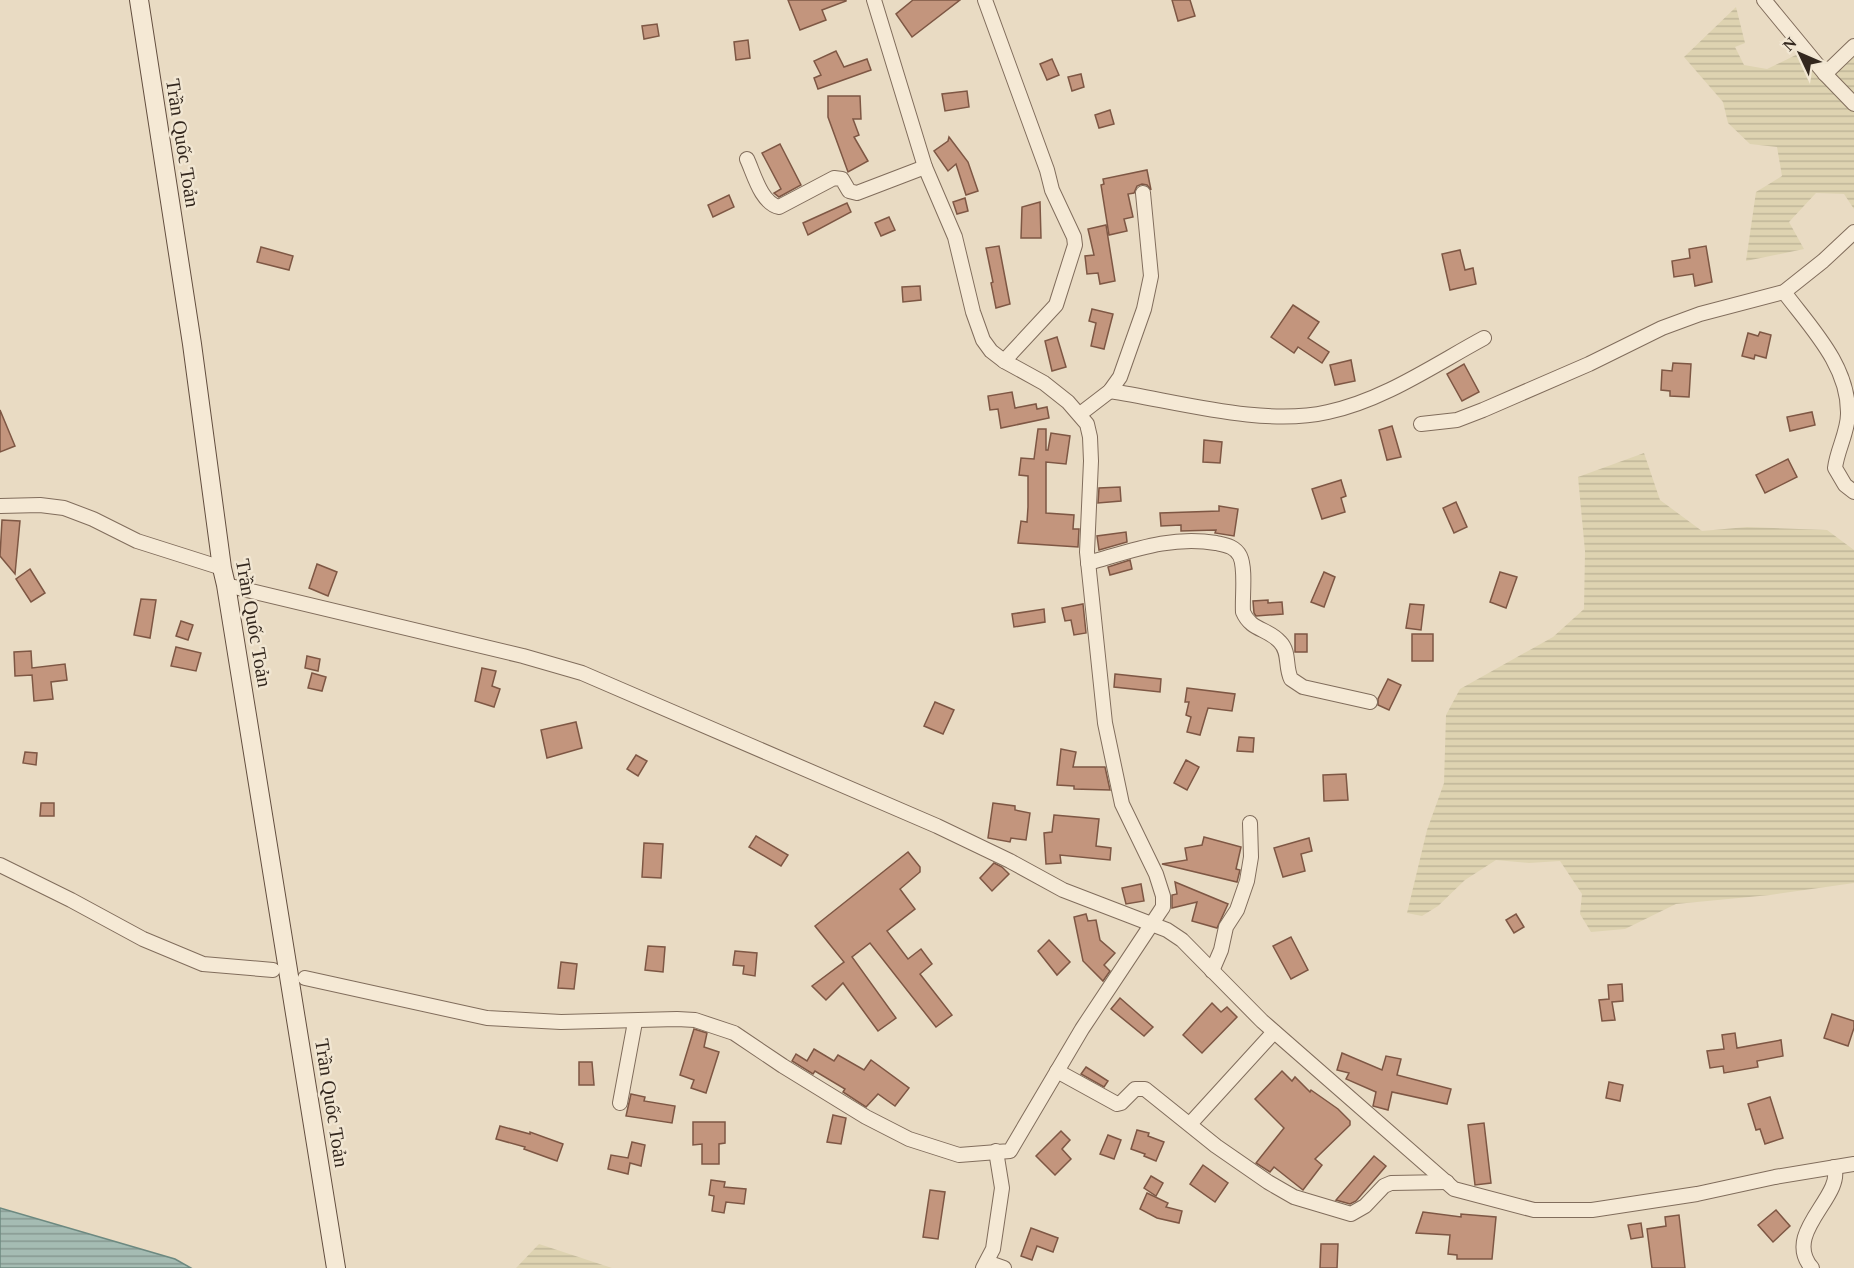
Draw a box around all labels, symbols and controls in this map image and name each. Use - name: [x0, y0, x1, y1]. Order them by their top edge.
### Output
- north arrow: [1770, 24, 1830, 84]
- text: N: [1779, 34, 1800, 54]
- street label: Trần Quốc Toản: [162, 77, 204, 209]
- street label: Trần Quốc Toản: [232, 557, 276, 689]
- street label: Trần Quốc Toản: [311, 1037, 353, 1169]

